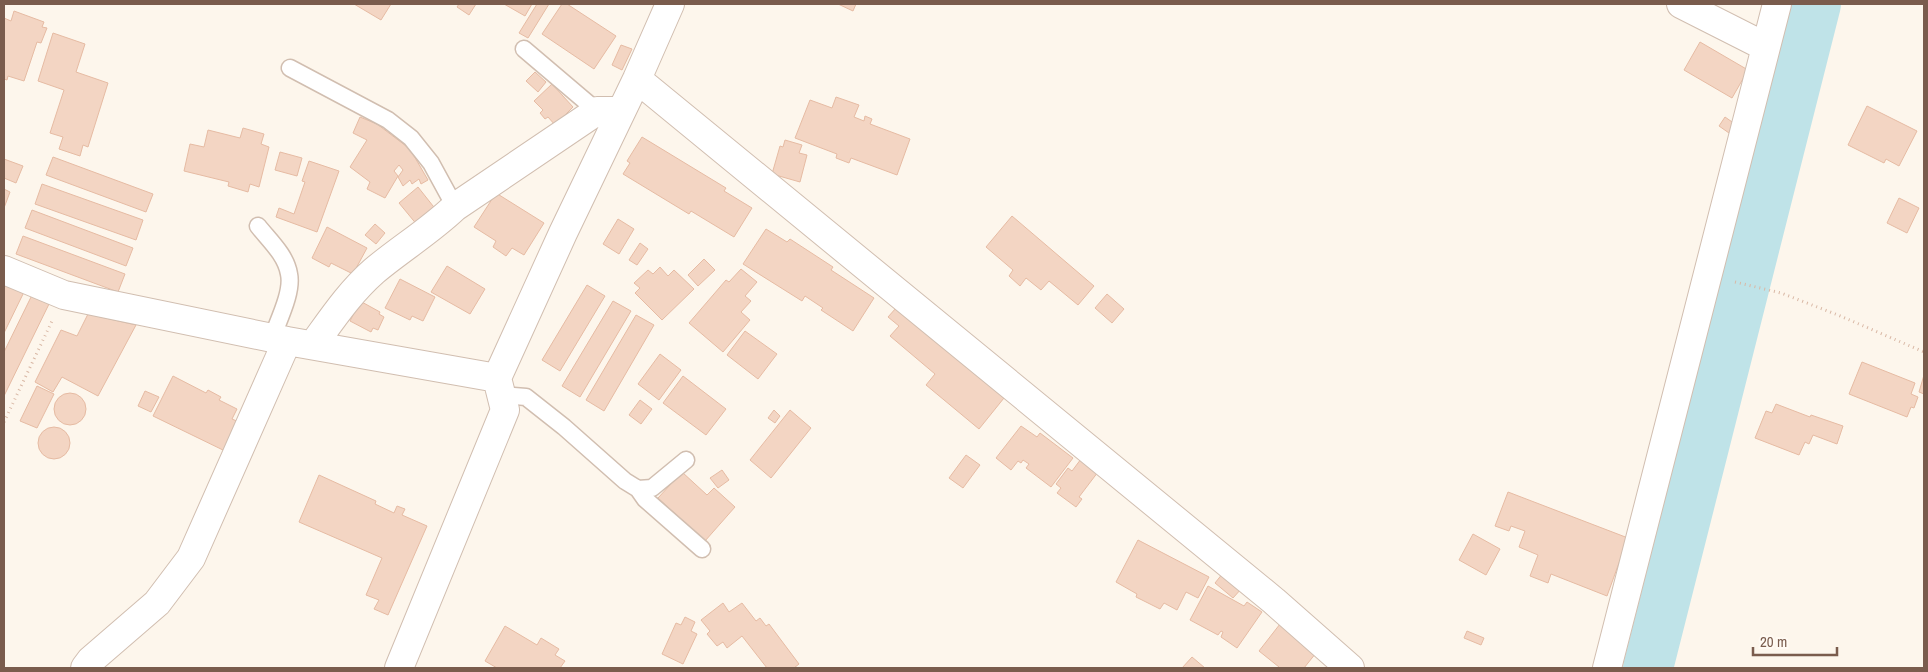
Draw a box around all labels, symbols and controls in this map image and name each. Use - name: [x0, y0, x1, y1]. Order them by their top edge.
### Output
- scale bar: [1753, 624, 1837, 656]
- text: 20 m: [1760, 631, 1787, 652]

